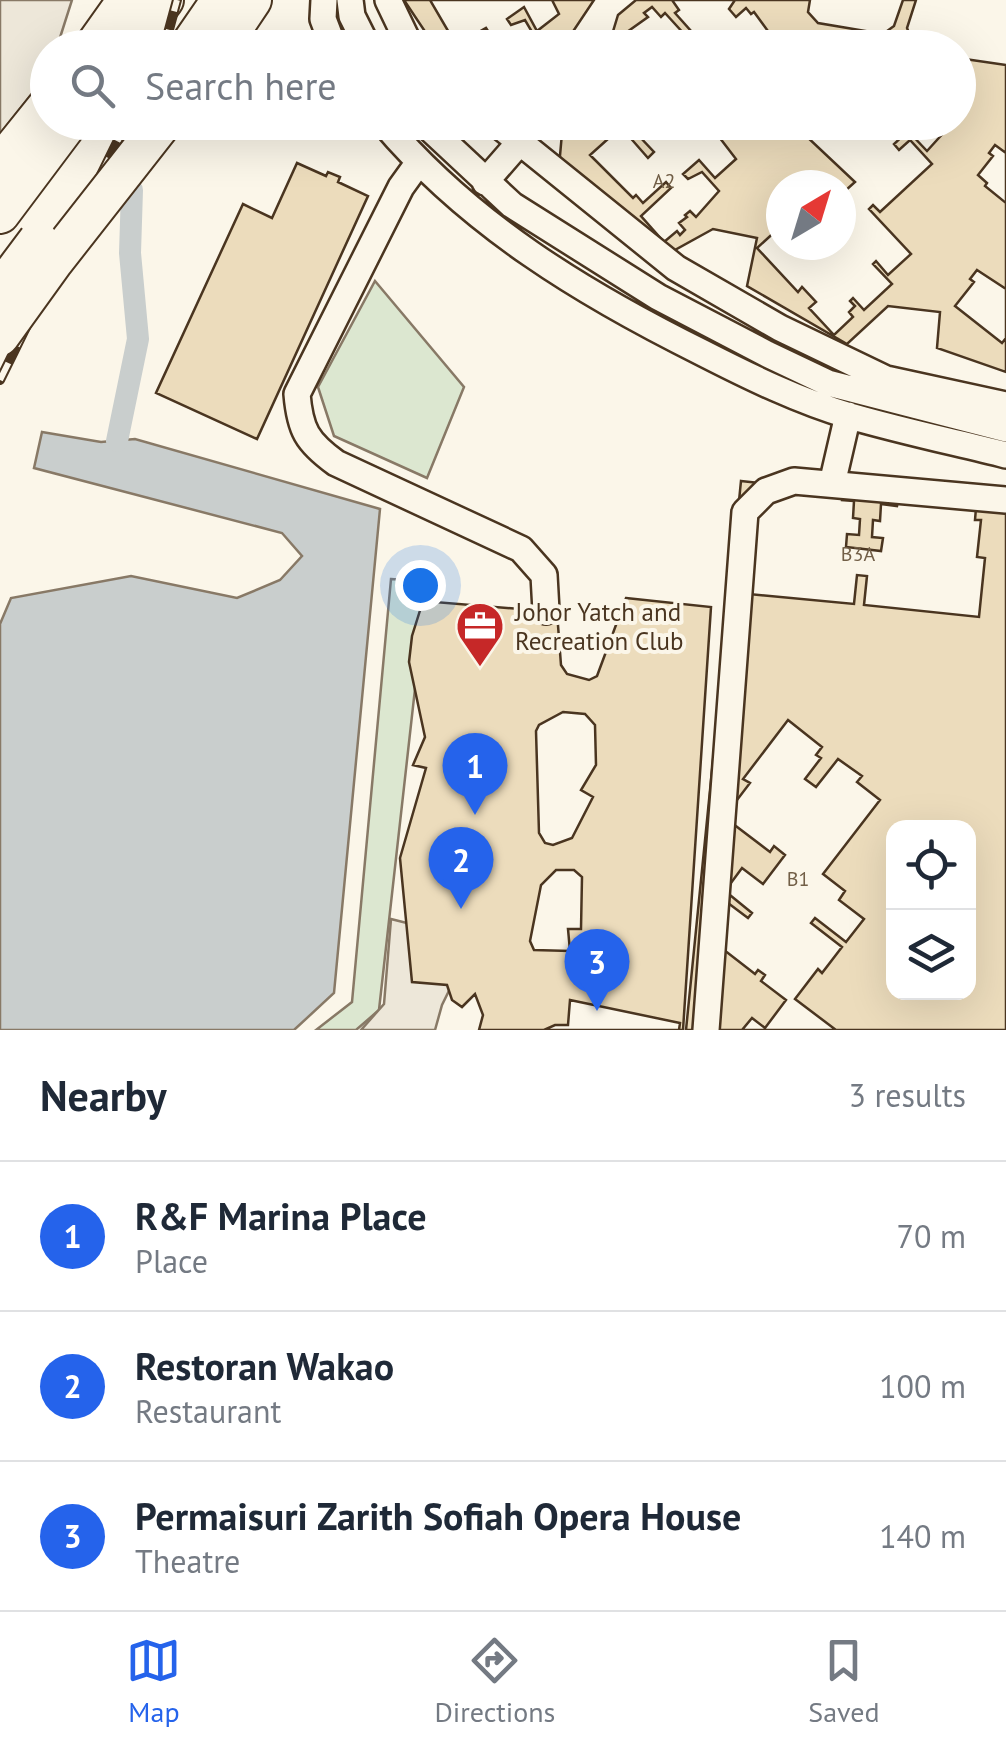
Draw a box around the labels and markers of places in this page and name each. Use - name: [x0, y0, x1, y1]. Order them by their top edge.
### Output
- place label: Johor Yatch and Recreation Club: [514, 596, 683, 657]
- office icon: Johor Yatch and Recreation Club: [454, 600, 506, 668]
- pin: 1: [442, 732, 508, 815]
- pin: 2: [428, 826, 494, 909]
- pin: 3: [564, 928, 630, 1011]

